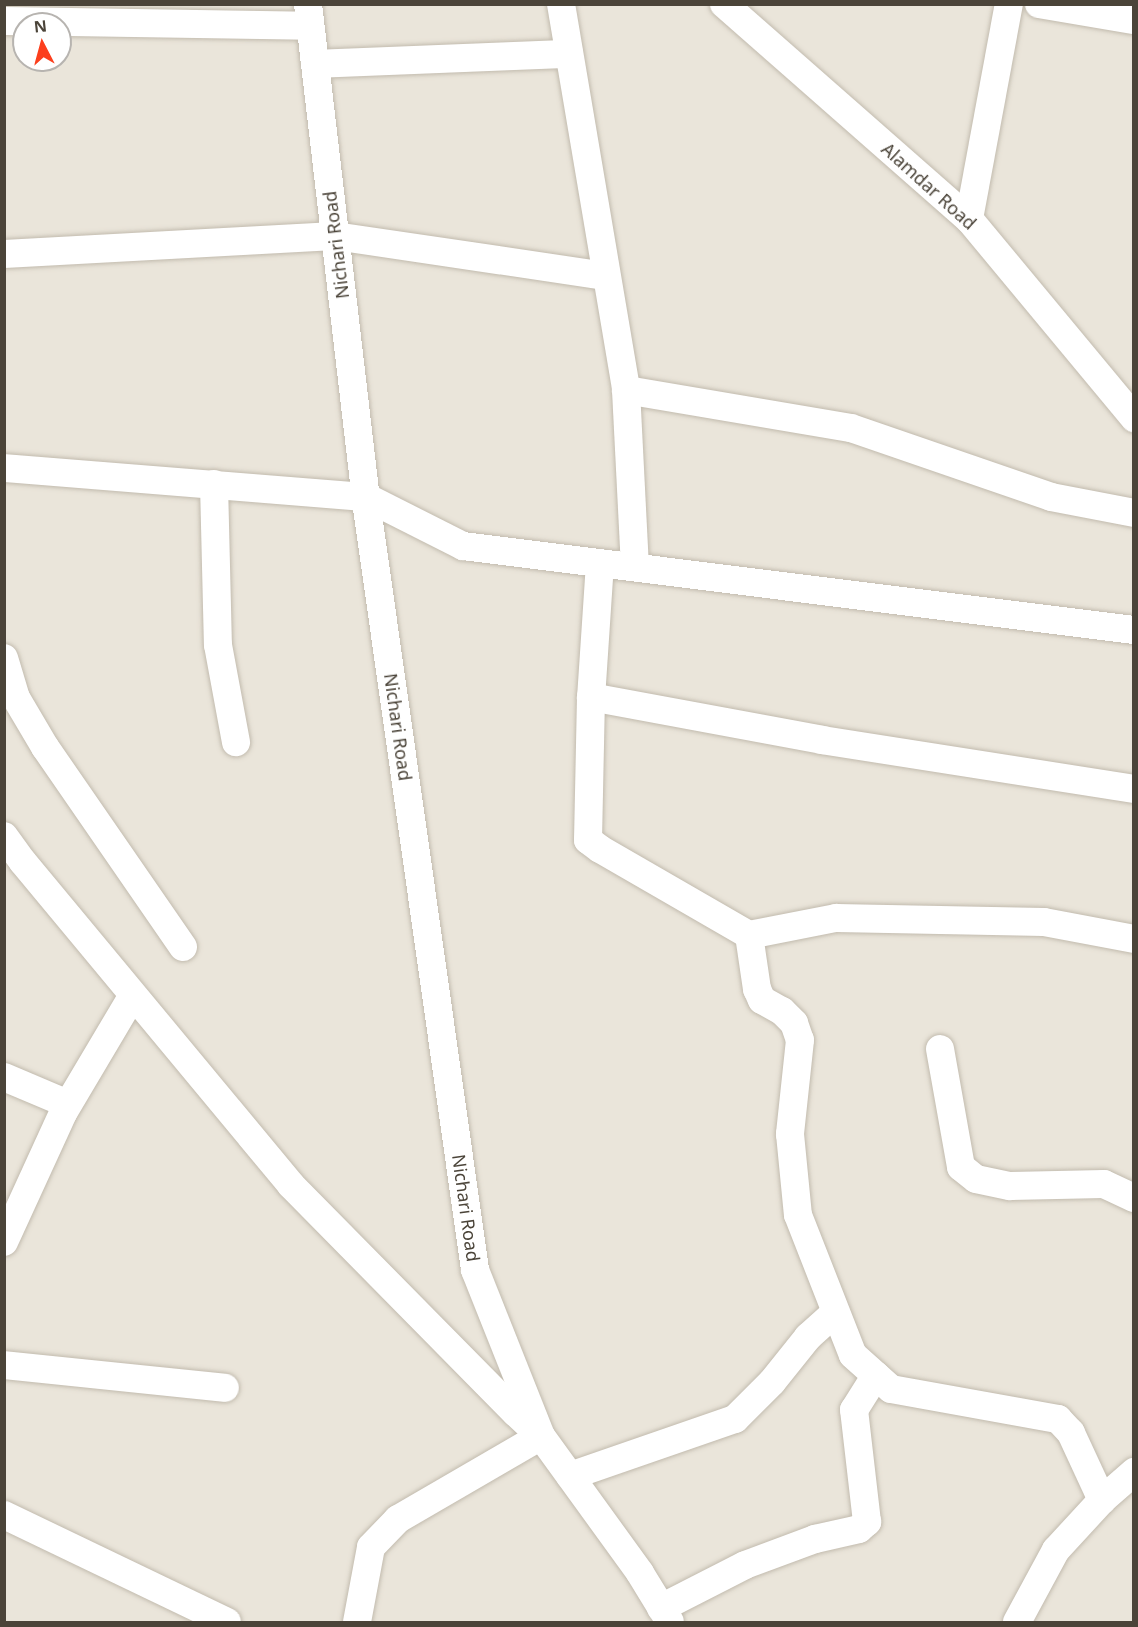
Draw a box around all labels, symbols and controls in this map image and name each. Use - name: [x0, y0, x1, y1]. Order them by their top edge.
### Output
- north arrow: [12, 12, 72, 72]
- text: N: [33, 14, 48, 38]
- street label: Alamdar Road: [877, 138, 981, 234]
- street label: Nichari Road: [319, 190, 353, 300]
- street label: Nichari Road: [380, 672, 416, 782]
- street label: Nichari Road: [448, 1153, 484, 1263]

